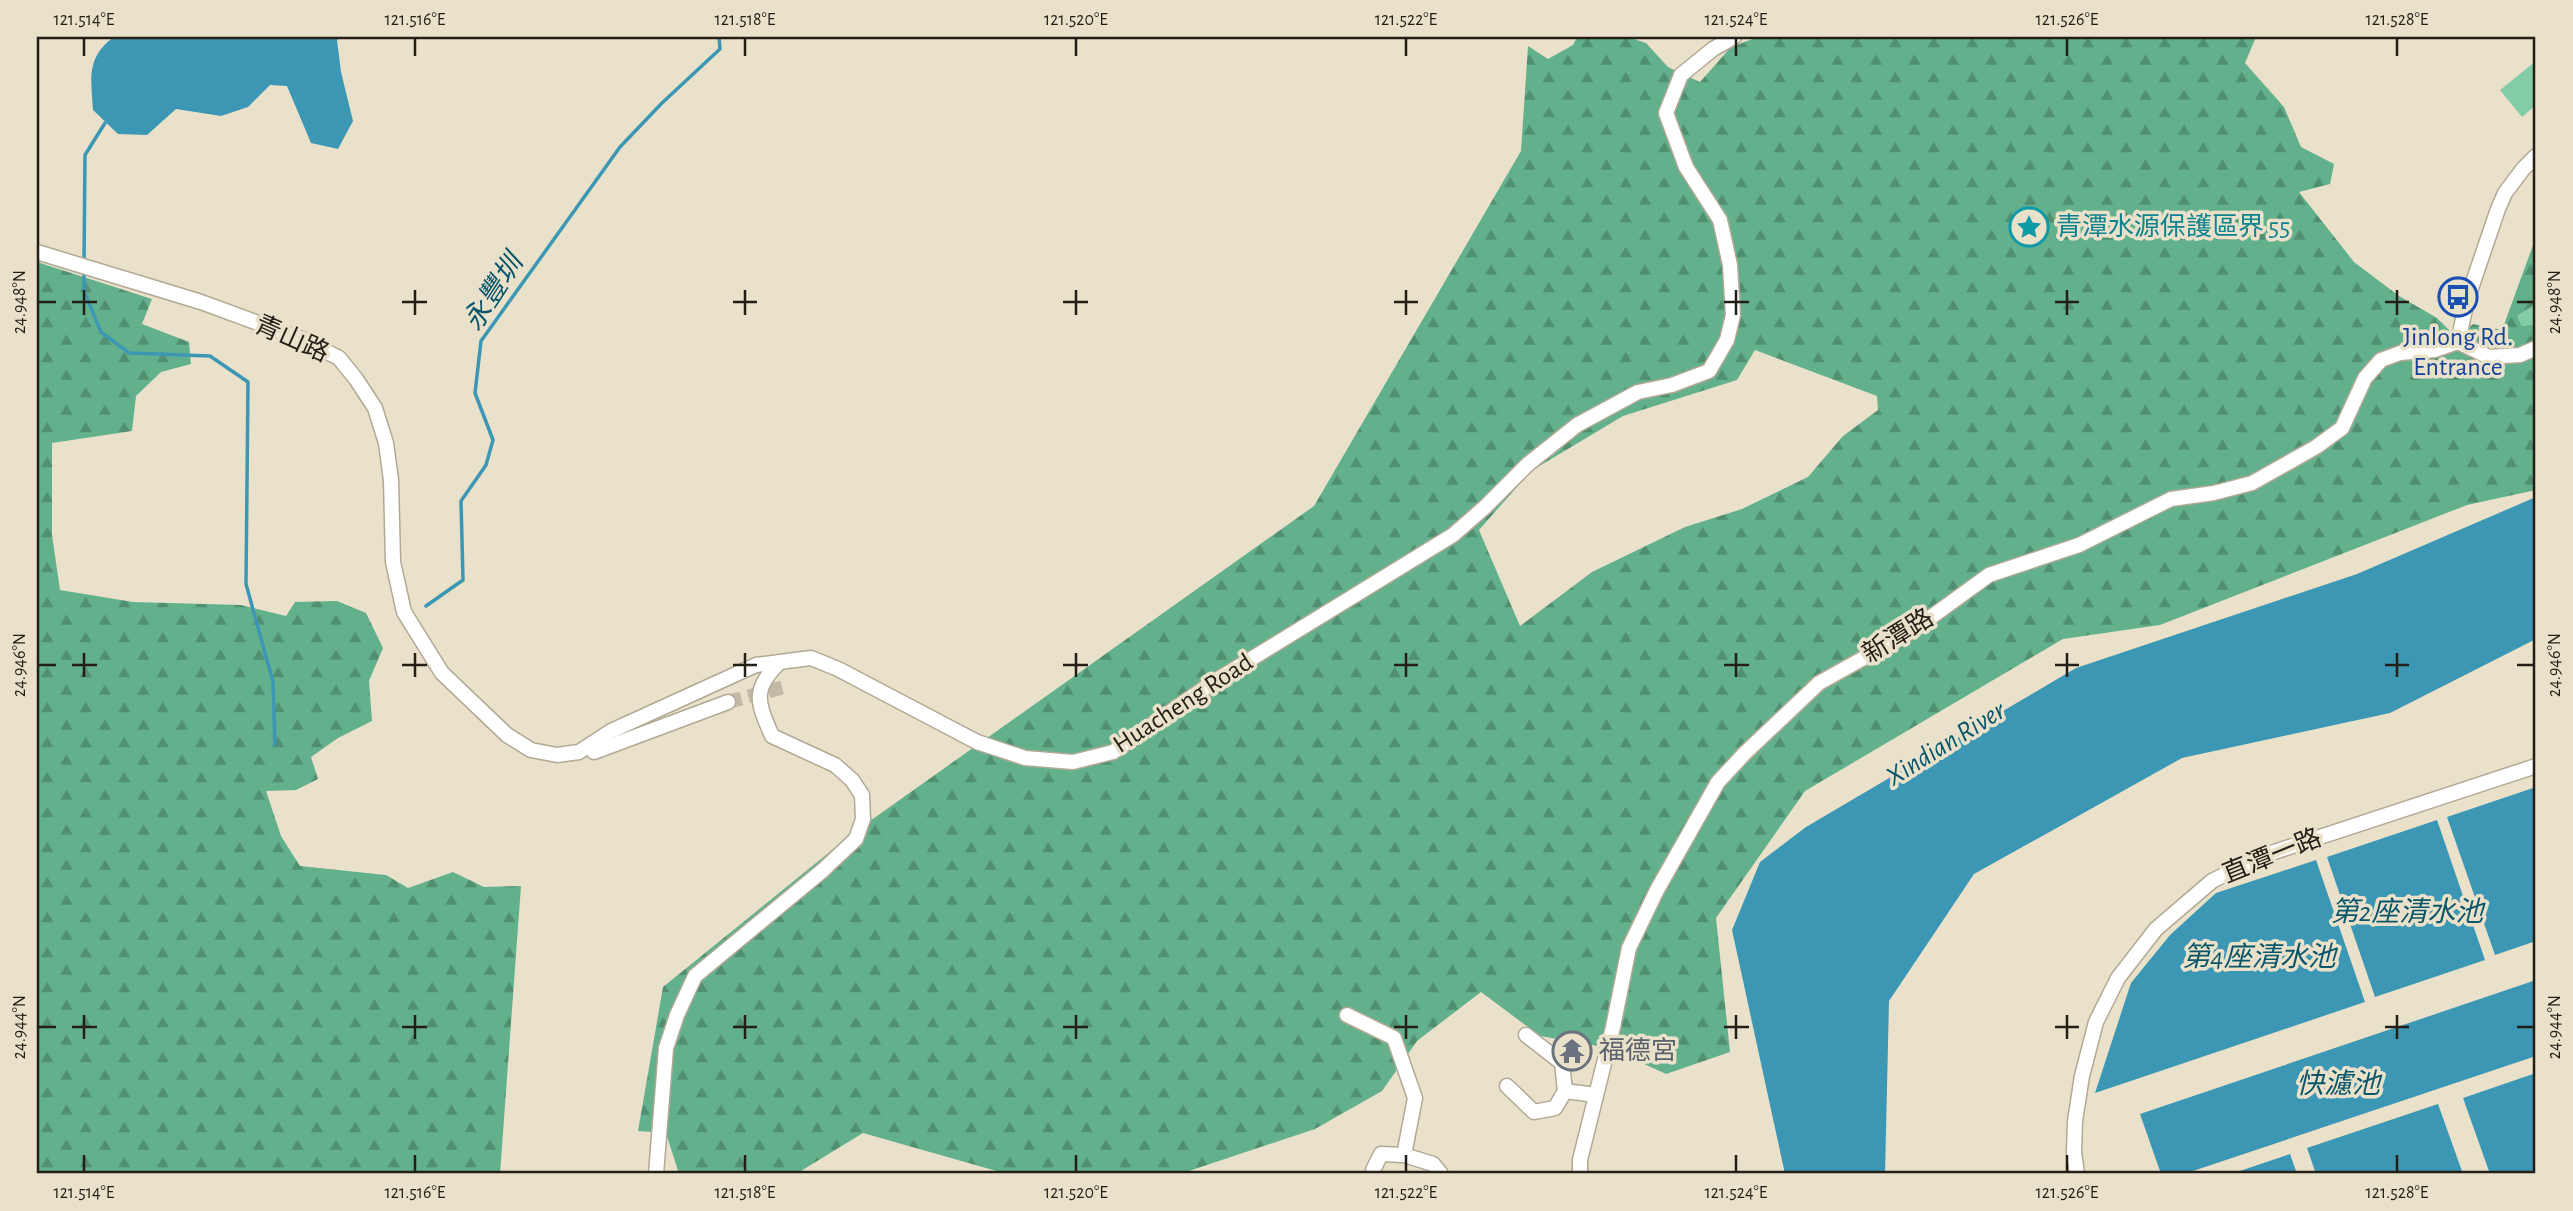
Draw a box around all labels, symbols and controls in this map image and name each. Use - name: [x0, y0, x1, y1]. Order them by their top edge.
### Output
- text: 121.514°E: [53, 11, 115, 29]
- text: 121.516°E: [385, 11, 446, 29]
- text: 121.518°E: [715, 11, 776, 29]
- text: 121.520°E: [1044, 11, 1108, 29]
- text: 121.522°E: [1375, 11, 1438, 29]
- text: 121.524°E: [1704, 11, 1768, 29]
- text: 121.526°E: [2036, 11, 2099, 29]
- text: 121.528°E: [2366, 11, 2429, 29]
- place icon: 青潭水源保護區界 55: [2008, 206, 2050, 248]
- place label: 青潭水源保護區界 55: [2056, 213, 2290, 240]
- water label: 永豐圳: [458, 246, 531, 336]
- text: 24.948°N: [11, 270, 29, 334]
- text: 24.948°N: [2546, 270, 2564, 334]
- bus stop icon: Jinlong Rd. Entrance: [2437, 276, 2479, 318]
- street label: 青山路: [251, 310, 333, 367]
- place label: Jinlong Rd. Entrance: [2403, 324, 2513, 380]
- street label: 新潭路: [1858, 603, 1938, 668]
- text: 24.946°N: [11, 633, 29, 697]
- text: 24.946°N: [2546, 633, 2564, 697]
- street label: Huacheng Road: [1109, 648, 1257, 758]
- water label: Xindian River: [1881, 696, 2011, 792]
- street label: 直潭一路: [2219, 824, 2325, 888]
- water label: 第2座清水池: [2331, 897, 2486, 927]
- water label: 第4座清水池: [2182, 942, 2339, 972]
- text: 24.944°N: [11, 995, 29, 1059]
- text: 24.944°N: [2546, 995, 2564, 1059]
- temple icon: 福德宮: [1551, 1030, 1593, 1072]
- place label: 福德宮: [1599, 1037, 1677, 1064]
- water label: 快濾池: [2296, 1069, 2383, 1099]
- text: 121.514°E: [53, 1184, 115, 1202]
- text: 121.516°E: [385, 1184, 446, 1202]
- text: 121.518°E: [715, 1184, 776, 1202]
- text: 121.520°E: [1044, 1184, 1108, 1202]
- text: 121.522°E: [1375, 1184, 1438, 1202]
- text: 121.524°E: [1704, 1184, 1768, 1202]
- text: 121.526°E: [2036, 1184, 2099, 1202]
- text: 121.528°E: [2366, 1184, 2429, 1202]

